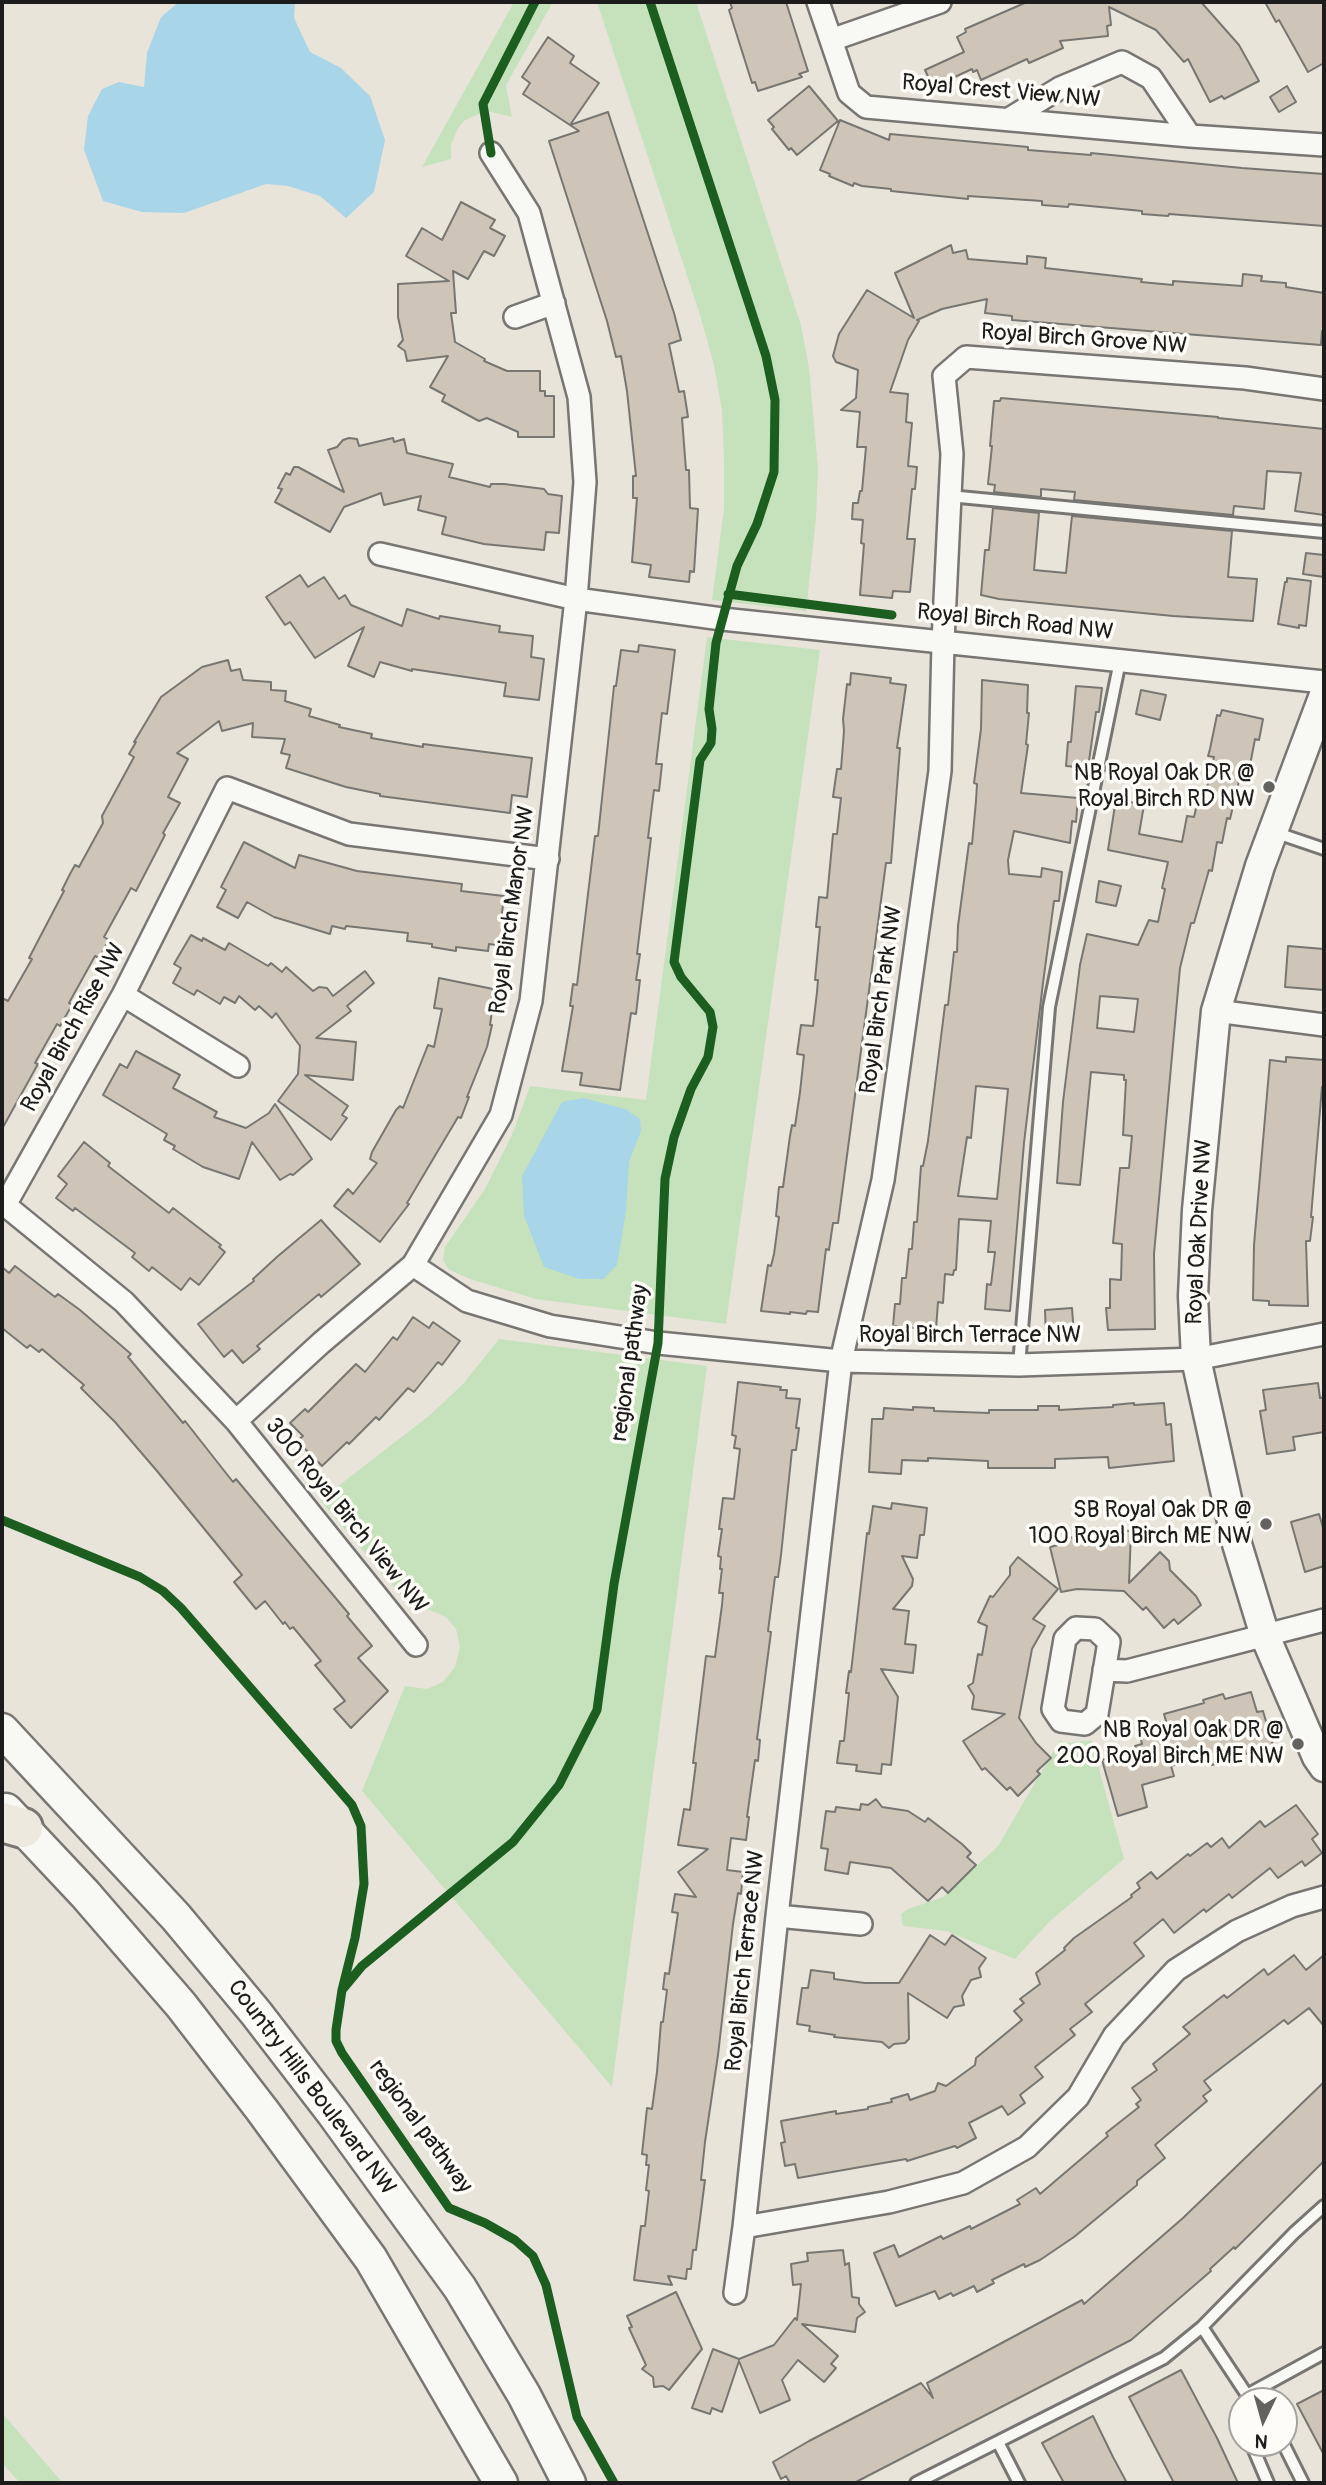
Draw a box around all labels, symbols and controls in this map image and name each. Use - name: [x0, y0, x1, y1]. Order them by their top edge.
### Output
- street label: Royal Crest View NW: [900, 70, 1102, 114]
- street label: Royal Birch Grove NW: [980, 319, 1188, 361]
- street label: Royal Birch Road NW: [915, 599, 1115, 647]
- place label: NB Royal Oak DR @ Royal Birch RD NW: [1074, 760, 1255, 814]
- marker: NB Royal Oak DR @ Royal Birch RD NW: [1261, 779, 1277, 795]
- street label: Royal Birch Manor NW: [485, 804, 541, 1016]
- street label: Royal Birch Park NW: [855, 904, 909, 1096]
- street label: Royal Birch Rise NW: [16, 939, 132, 1117]
- street label: Royal Oak Drive NW: [1181, 1138, 1219, 1326]
- street label: regional pathway: [606, 1283, 656, 1443]
- street label: Royal Birch Terrace NW: [859, 1322, 1081, 1350]
- street label: 300 Royal Birch View NW: [259, 1413, 433, 1619]
- place label: SB Royal Oak DR @ 100 Royal Birch ME NW: [1028, 1497, 1252, 1551]
- marker: SB Royal Oak DR @ 100 Royal Birch ME NW: [1258, 1516, 1274, 1532]
- place label: NB Royal Oak DR @ 200 Royal Birch ME NW: [1057, 1717, 1284, 1771]
- marker: NB Royal Oak DR @ 200 Royal Birch ME NW: [1290, 1736, 1306, 1752]
- street label: Royal Birch Terrace NW: [721, 1849, 771, 2073]
- street label: Country Hills Boulevard NW: [221, 1975, 401, 2201]
- street label: regional pathway: [362, 2055, 478, 2199]
- north arrow: [1228, 2387, 1298, 2457]
- text: N: [1254, 2428, 1269, 2453]

